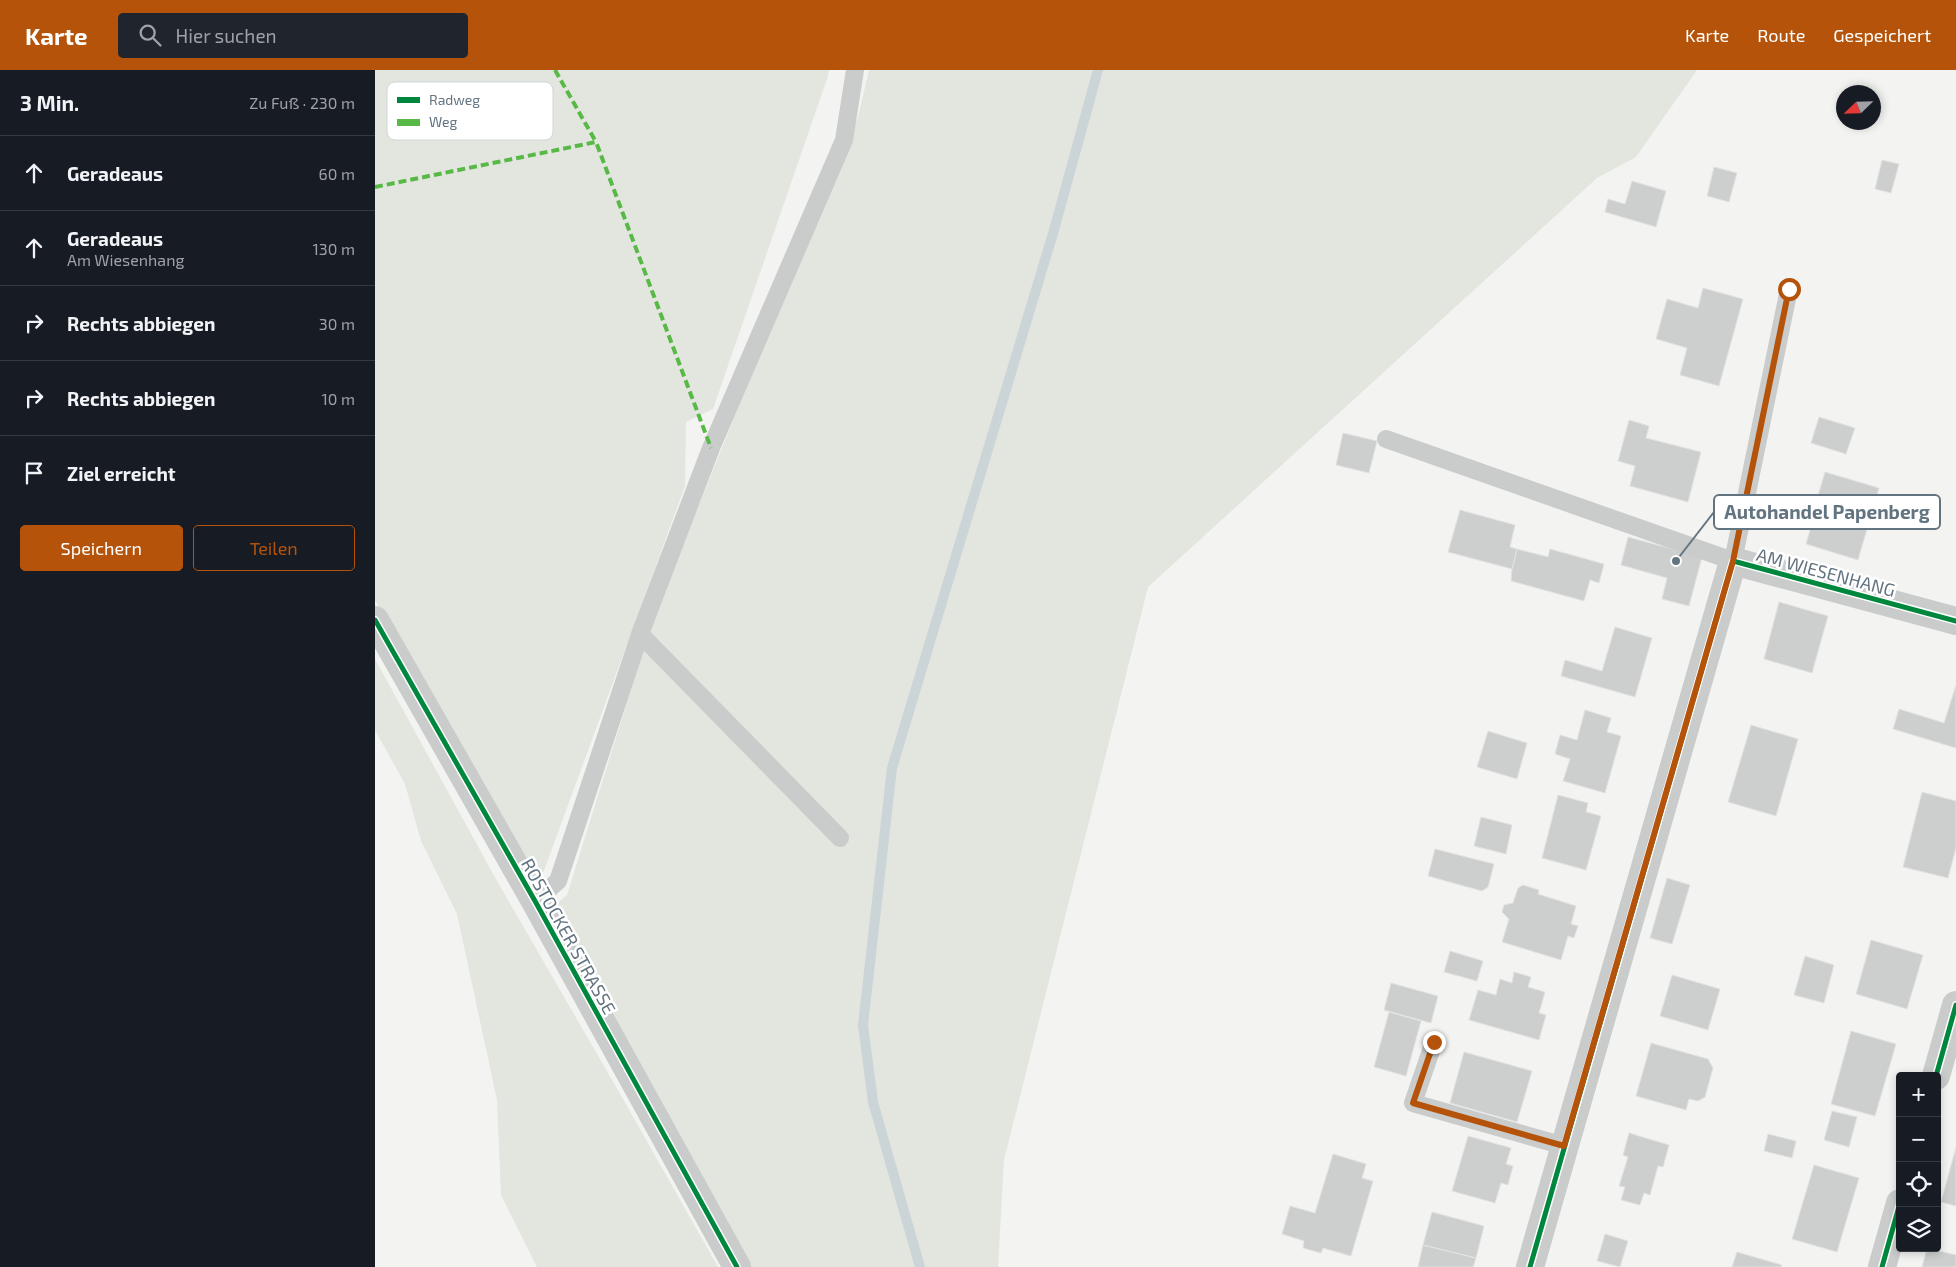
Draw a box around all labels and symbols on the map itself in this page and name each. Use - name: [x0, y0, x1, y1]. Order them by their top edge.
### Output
- legend: [387, 82, 553, 140]
- north arrow: [1836, 85, 1881, 130]
- text: Radweg: [429, 91, 480, 108]
- text: Weg: [429, 113, 458, 130]
- route start: [1778, 278, 1801, 301]
- callout: Autohandel Papenberg: [1714, 495, 1940, 529]
- text: Autohandel Papenberg: [1724, 500, 1930, 523]
- street label: AM WIESENHANG: [1754, 543, 1898, 601]
- street label: ROSTOCKER STRASSE: [517, 854, 621, 1018]
- route end: [1423, 1031, 1446, 1054]

